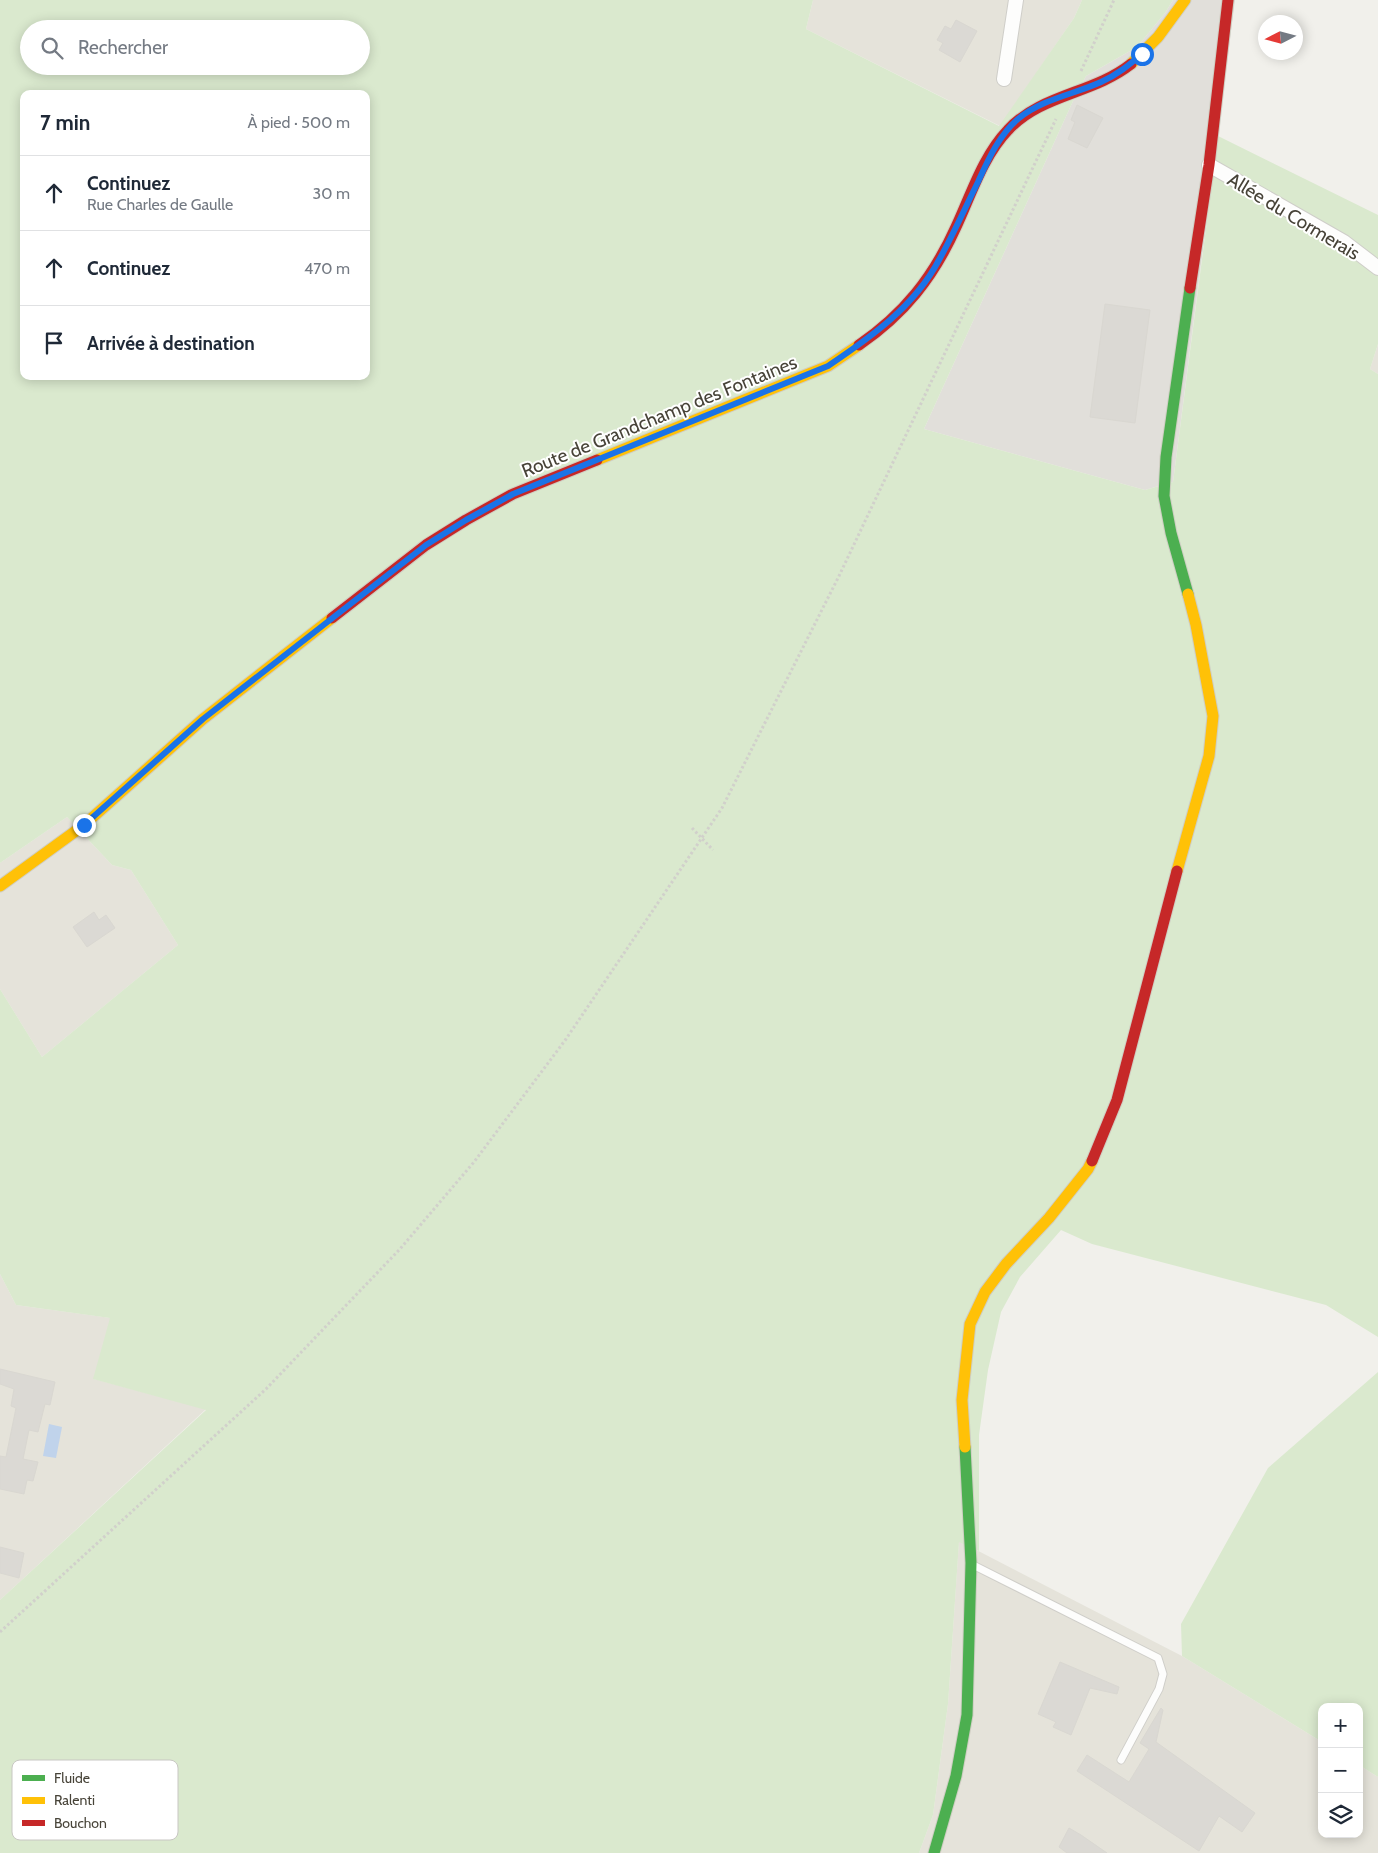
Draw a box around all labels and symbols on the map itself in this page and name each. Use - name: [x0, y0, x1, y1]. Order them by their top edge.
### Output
- north arrow: [1258, 15, 1303, 60]
- route start: [1131, 43, 1154, 66]
- street label: Allée du Cormerais: [1223, 168, 1364, 265]
- street label: Route de Grandchamp des Fontaines: [518, 351, 800, 482]
- route end: [73, 814, 96, 837]
- legend: [12, 1760, 178, 1840]
- text: Fluide: [54, 1769, 90, 1787]
- text: Ralenti: [54, 1791, 95, 1809]
- text: Bouchon: [54, 1814, 107, 1832]

